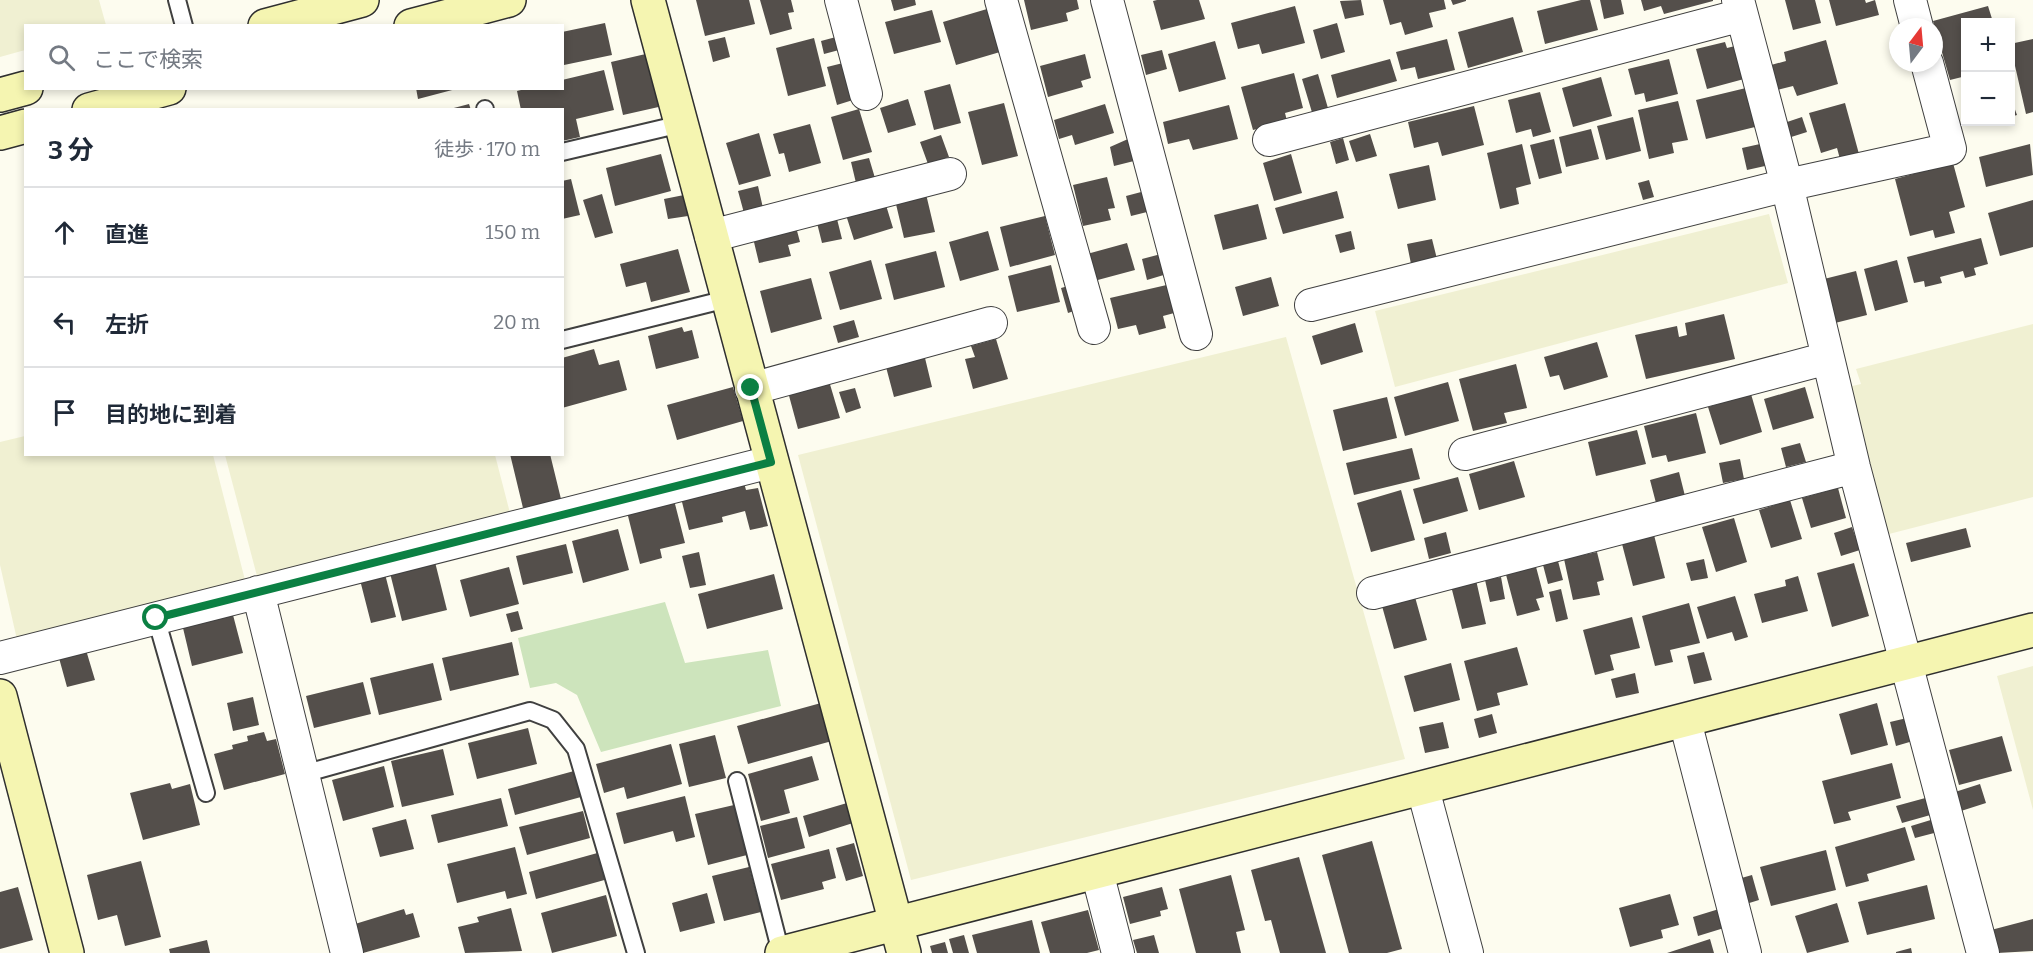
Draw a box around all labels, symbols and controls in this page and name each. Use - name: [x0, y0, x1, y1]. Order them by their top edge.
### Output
- north arrow: [1889, 18, 1943, 72]
- map controls: [1961, 18, 2015, 126]
- button: +: [1961, 18, 2015, 72]
- search box: [24, 24, 564, 90]
- icon: search: [45, 41, 78, 74]
- text: ここで検索: [93, 46, 203, 73]
- button: −: [1961, 72, 2015, 126]
- text: 3 分: [48, 135, 94, 166]
- text: 徒歩 · 170 m: [434, 137, 540, 161]
- icon: ahead: [48, 216, 81, 249]
- text: 150 m: [485, 220, 540, 244]
- text: 直進: [105, 221, 149, 248]
- icon: left: [48, 306, 81, 339]
- text: 20 m: [493, 310, 540, 334]
- text: 左折: [105, 311, 149, 338]
- route end: [737, 374, 763, 400]
- icon: arrive: [48, 396, 81, 429]
- text: 目的地に到着: [105, 401, 237, 428]
- route start: [142, 604, 168, 630]

